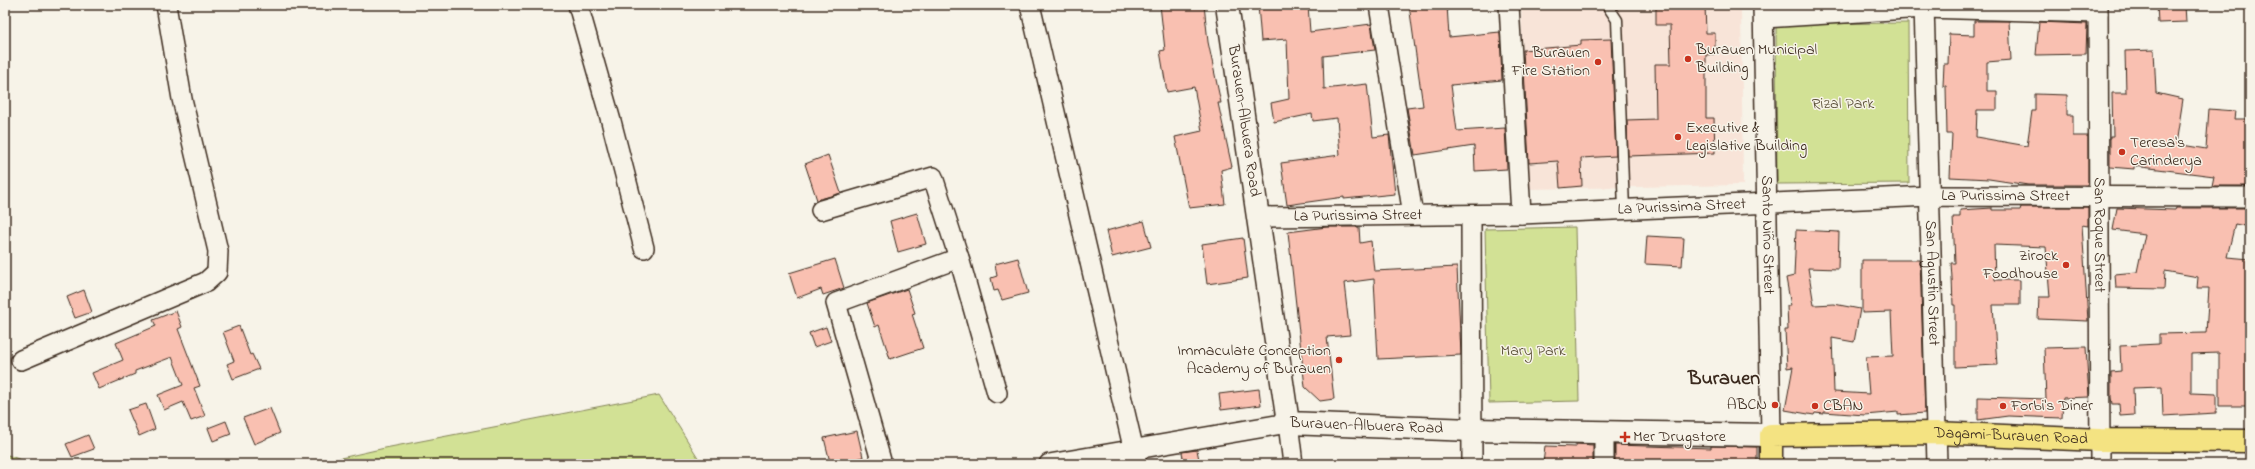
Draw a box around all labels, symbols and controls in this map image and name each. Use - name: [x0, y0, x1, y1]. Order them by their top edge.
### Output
- place label: Burauen Municipal Building: [1695, 38, 1818, 80]
- place label: Burauen Fire Station: [1511, 41, 1590, 83]
- street label: Burauen-Albuera Road: [1221, 42, 1267, 198]
- marker: Burauen Municipal Building: [1683, 54, 1693, 64]
- marker: Burauen Fire Station: [1593, 57, 1603, 67]
- park label: Rizal Park: [1812, 92, 1875, 116]
- place label: Executive & Legislative Building: [1686, 116, 1807, 158]
- place label: Teresa's Carinderya: [2130, 131, 2202, 173]
- marker: Executive & Legislative Building: [1673, 132, 1683, 142]
- marker: Teresa's Carinderya: [2117, 147, 2127, 157]
- street label: Santo Niño Street: [1754, 175, 1780, 295]
- street label: San Roque Street: [2087, 177, 2111, 293]
- street label: La Purissima Street: [1941, 184, 2070, 208]
- street label: La Purissima Street: [1617, 192, 1747, 222]
- street label: La Purissima Street: [1294, 203, 1423, 229]
- street label: San Agustin Street: [1918, 220, 1946, 347]
- place label: Zirock Foodhouse: [1982, 244, 2059, 286]
- marker: Zirock Foodhouse: [2061, 260, 2071, 270]
- place label: Immaculate Conception Academy of Burauen: [1177, 339, 1331, 381]
- park label: Mary Park: [1500, 339, 1567, 363]
- marker: Immaculate Conception Academy of Burauen: [1334, 355, 1344, 365]
- district label: Burauen: [1687, 365, 1760, 394]
- place label: ABCN: [1727, 393, 1767, 417]
- place label: CBAN: [1823, 394, 1863, 418]
- place label: Forbi's Diner: [2010, 394, 2093, 418]
- marker: ABCN: [1770, 400, 1780, 410]
- marker: CBAN: [1810, 401, 1820, 411]
- marker: Forbi's Diner: [1998, 401, 2008, 411]
- street label: Burauen-Albuera Road: [1288, 411, 1444, 441]
- street label: Dagami-Burauen Road: [1932, 421, 2088, 451]
- place label: Mer Drugstore: [1633, 425, 1727, 449]
- marker: Mer Drugstore: [1620, 432, 1630, 442]

